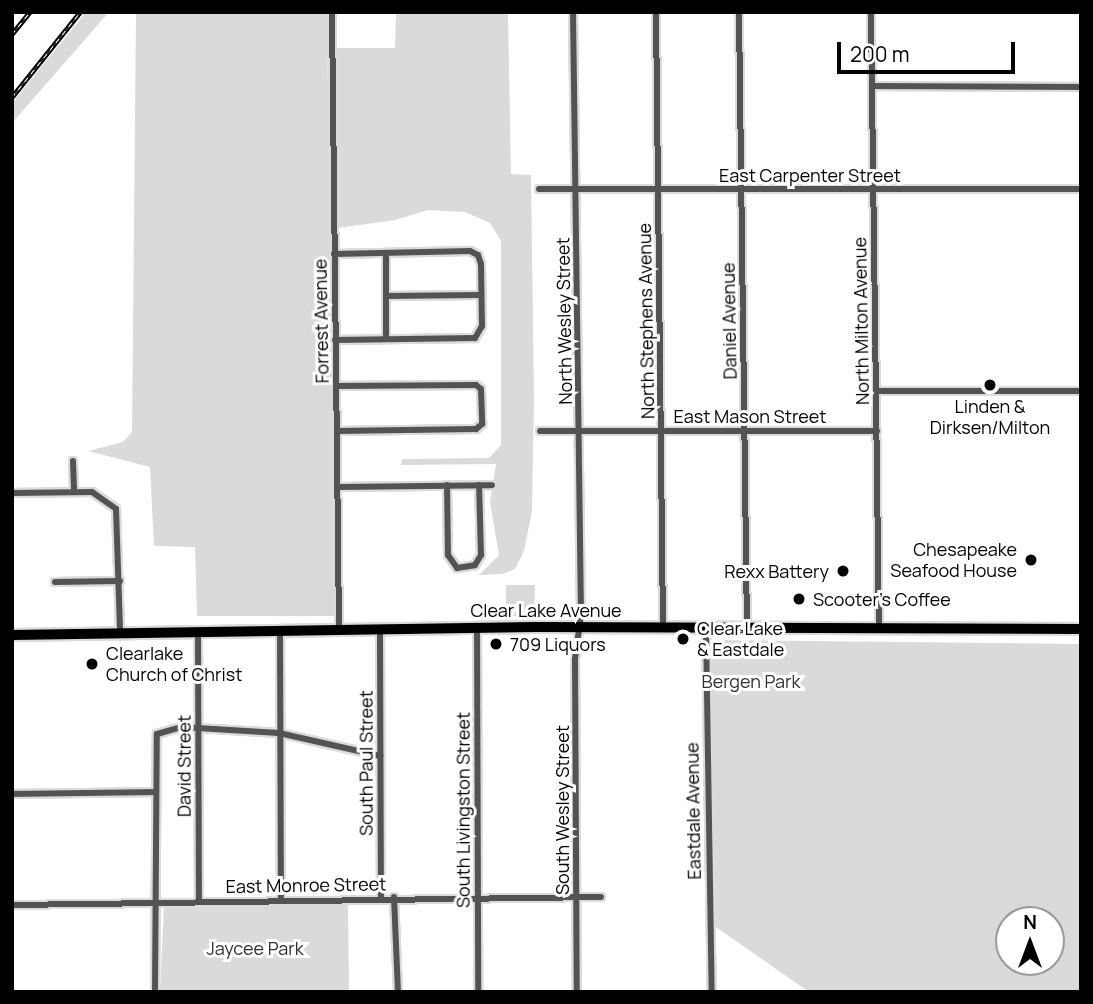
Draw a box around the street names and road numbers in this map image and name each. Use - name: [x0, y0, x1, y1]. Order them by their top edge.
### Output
- street label: East Carpenter Street: [719, 164, 901, 186]
- street label: North Stephens Avenue: [633, 223, 659, 419]
- street label: North Wesley Street: [552, 237, 576, 405]
- street label: North Milton Avenue: [849, 237, 873, 405]
- street label: Forrest Avenue: [309, 259, 333, 383]
- street label: Daniel Avenue: [717, 262, 741, 380]
- street label: East Mason Street: [674, 405, 826, 427]
- street label: Clear Lake Avenue: [470, 599, 622, 621]
- street label: South Paul Street: [355, 690, 377, 836]
- street label: South Livingston Street: [452, 712, 474, 908]
- street label: David Street: [173, 715, 195, 817]
- street label: South Wesley Street: [551, 725, 573, 895]
- street label: Eastdale Avenue: [681, 742, 705, 880]
- street label: East Monroe Street: [225, 873, 387, 897]

